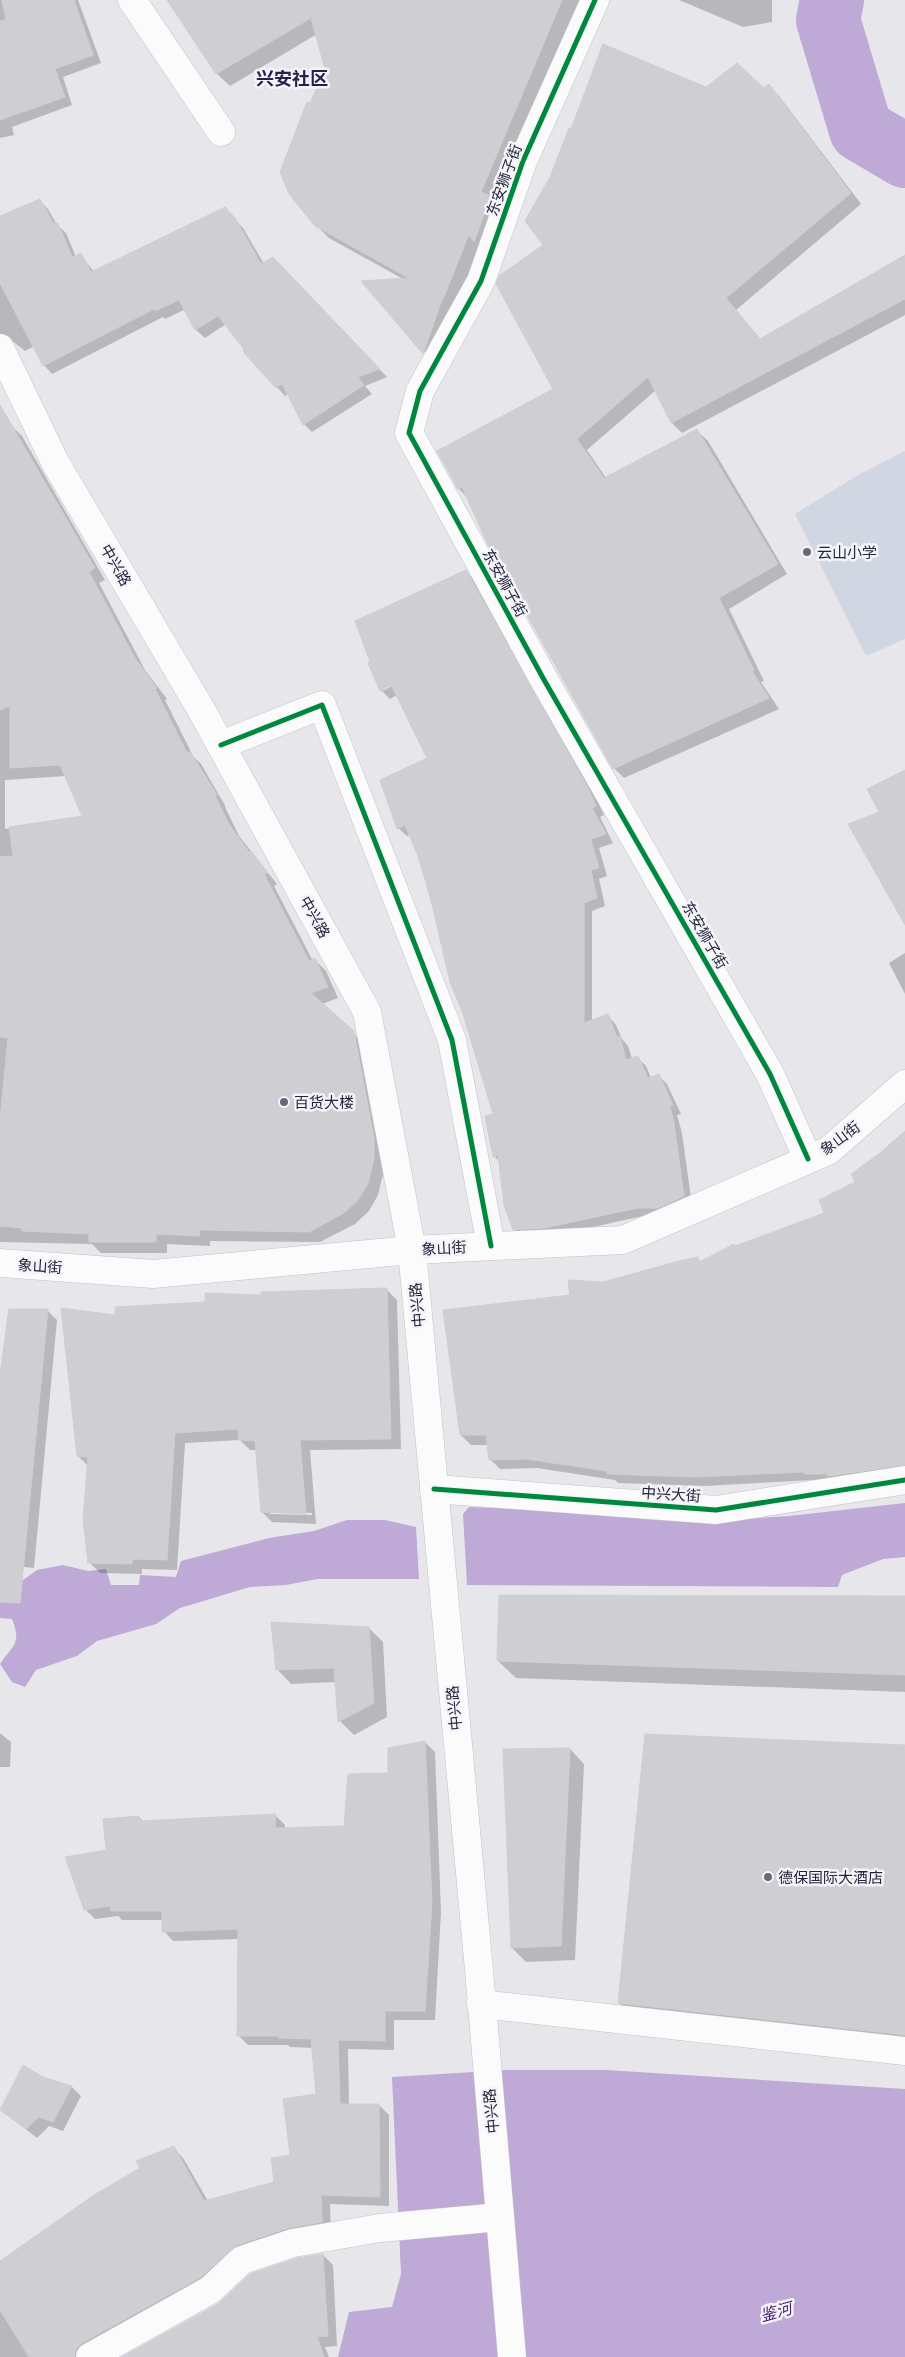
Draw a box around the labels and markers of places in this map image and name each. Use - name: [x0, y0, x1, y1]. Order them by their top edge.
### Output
- place label: 云山小学: [817, 544, 877, 561]
- marker: 云山小学: [801, 546, 813, 558]
- place label: 百货大楼: [294, 1094, 354, 1111]
- marker: 百货大楼: [278, 1096, 290, 1108]
- place label: 德保国际大酒店: [778, 1869, 883, 1886]
- marker: 德保国际大酒店: [762, 1871, 774, 1883]

